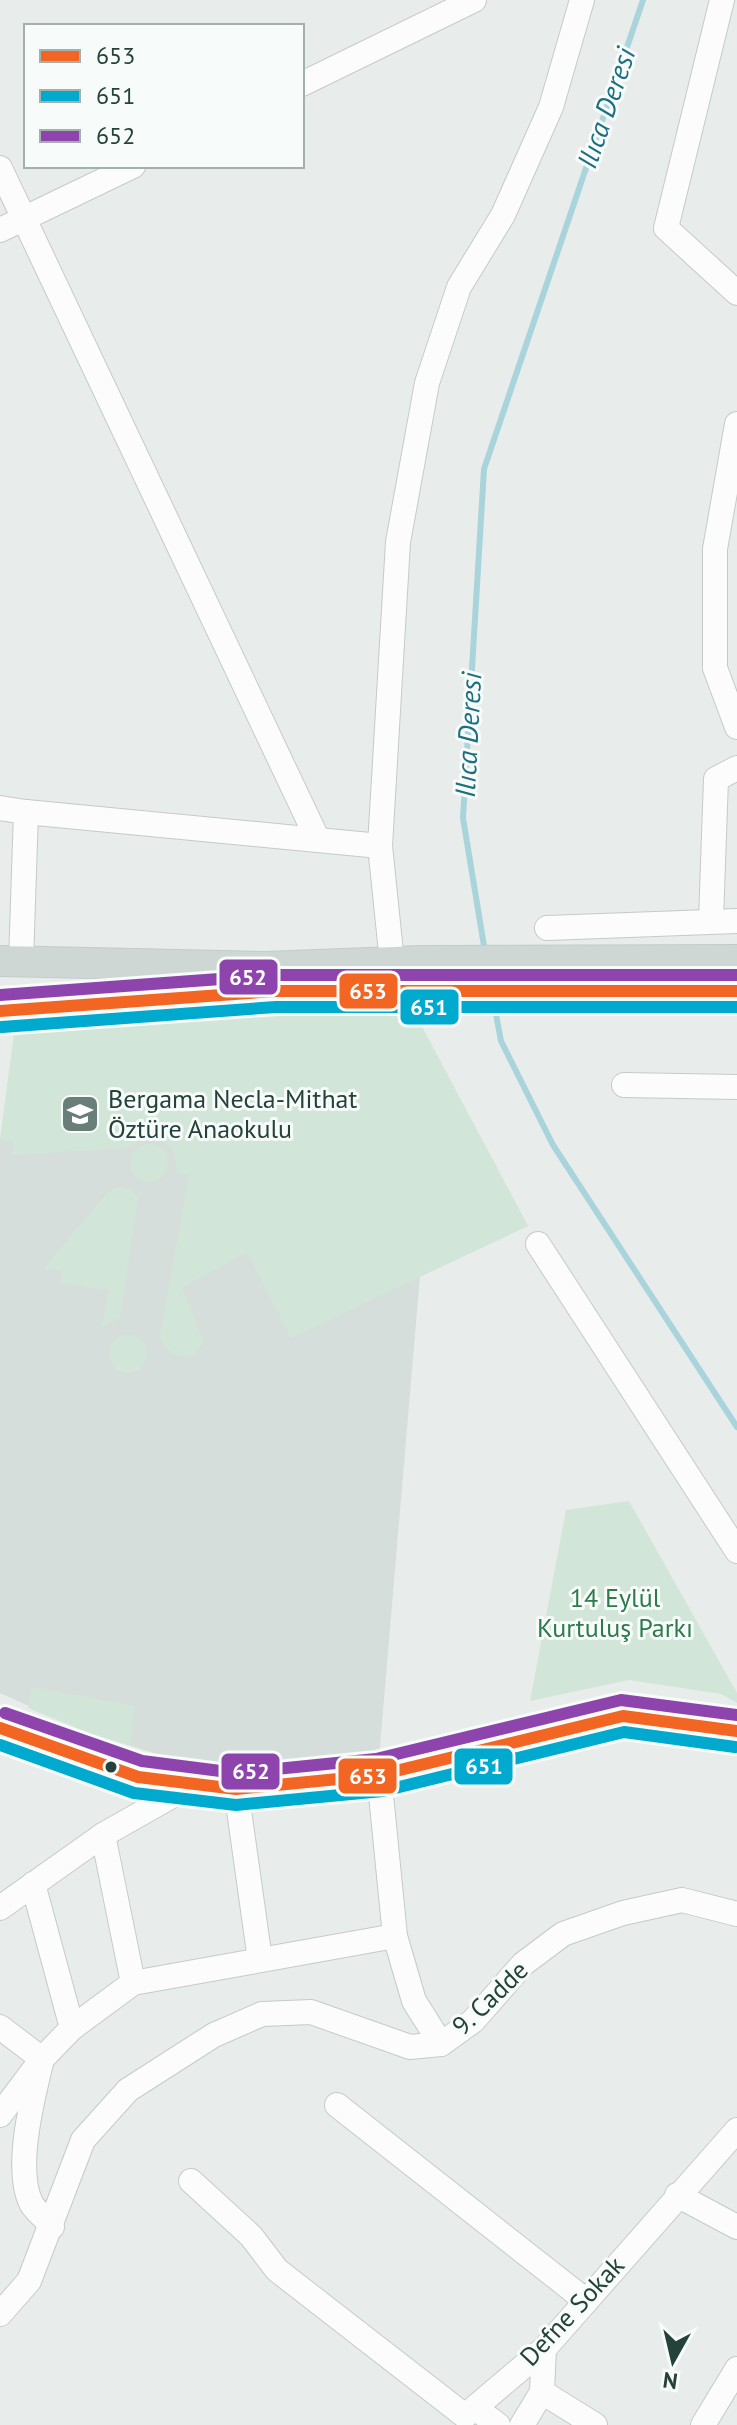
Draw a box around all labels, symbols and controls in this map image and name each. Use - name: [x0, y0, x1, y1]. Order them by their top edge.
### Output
- legend: [24, 24, 304, 168]
- text: 653: [96, 40, 135, 71]
- water label: Ilıca Deresi: [568, 42, 644, 173]
- text: 651: [96, 80, 135, 111]
- text: 652: [96, 120, 135, 151]
- water label: Ilıca Deresi: [446, 671, 489, 799]
- line badge: 652: [218, 958, 279, 996]
- text: 652: [229, 963, 267, 991]
- line badge: 653: [338, 972, 399, 1010]
- text: 653: [349, 977, 387, 1005]
- line badge: 651: [399, 988, 460, 1026]
- text: 651: [410, 993, 448, 1021]
- place label: Bergama Necla-Mithat Öztüre Anaokulu: [108, 1082, 358, 1145]
- school or university icon: Bergama Necla-Mithat Öztüre Anaokulu: [59, 1093, 101, 1135]
- park label: 14 Eylül Kurtuluş Parkı: [537, 1581, 693, 1644]
- line badge: 651: [453, 1747, 514, 1786]
- line badge: 652: [220, 1752, 281, 1791]
- text: 651: [465, 1752, 503, 1780]
- text: 652: [232, 1757, 270, 1785]
- line badge: 653: [337, 1757, 398, 1795]
- unlabelled marker: [103, 1759, 119, 1775]
- text: 653: [349, 1762, 387, 1790]
- street label: 9. Cadde: [445, 1953, 535, 2042]
- street label: Defne Sokak: [512, 2248, 631, 2373]
- north arrow: [633, 2321, 713, 2401]
- text: N: [661, 2366, 679, 2396]

